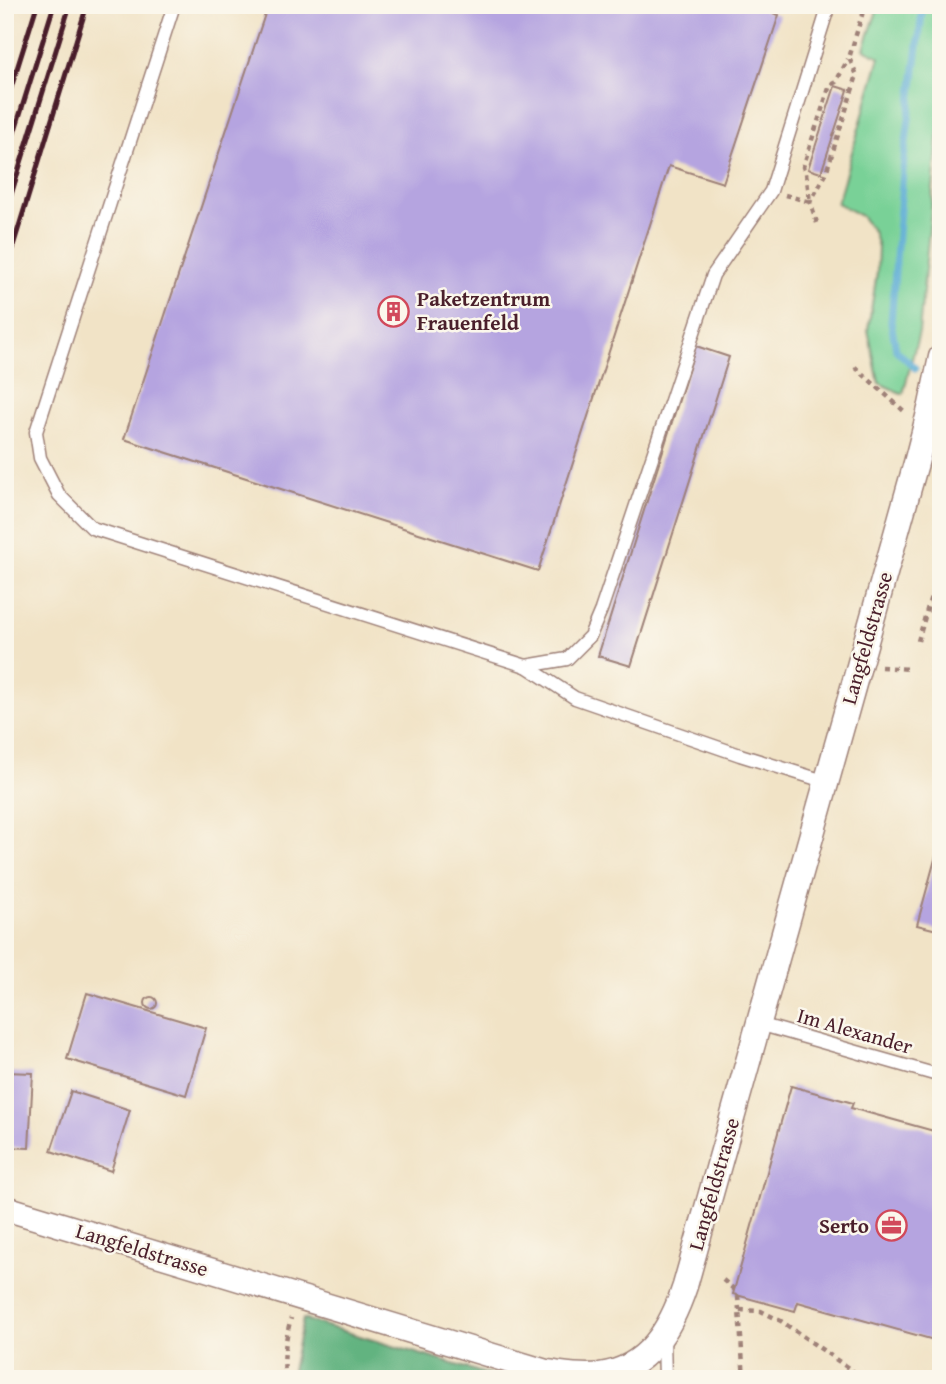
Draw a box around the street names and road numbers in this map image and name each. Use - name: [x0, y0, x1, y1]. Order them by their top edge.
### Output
- street label: Langfeldstrasse: [833, 568, 900, 708]
- street label: Im Alexander: [794, 999, 917, 1062]
- street label: Langfeldstrasse: [680, 1114, 747, 1254]
- street label: Langfeldstrasse: [72, 1215, 212, 1284]

